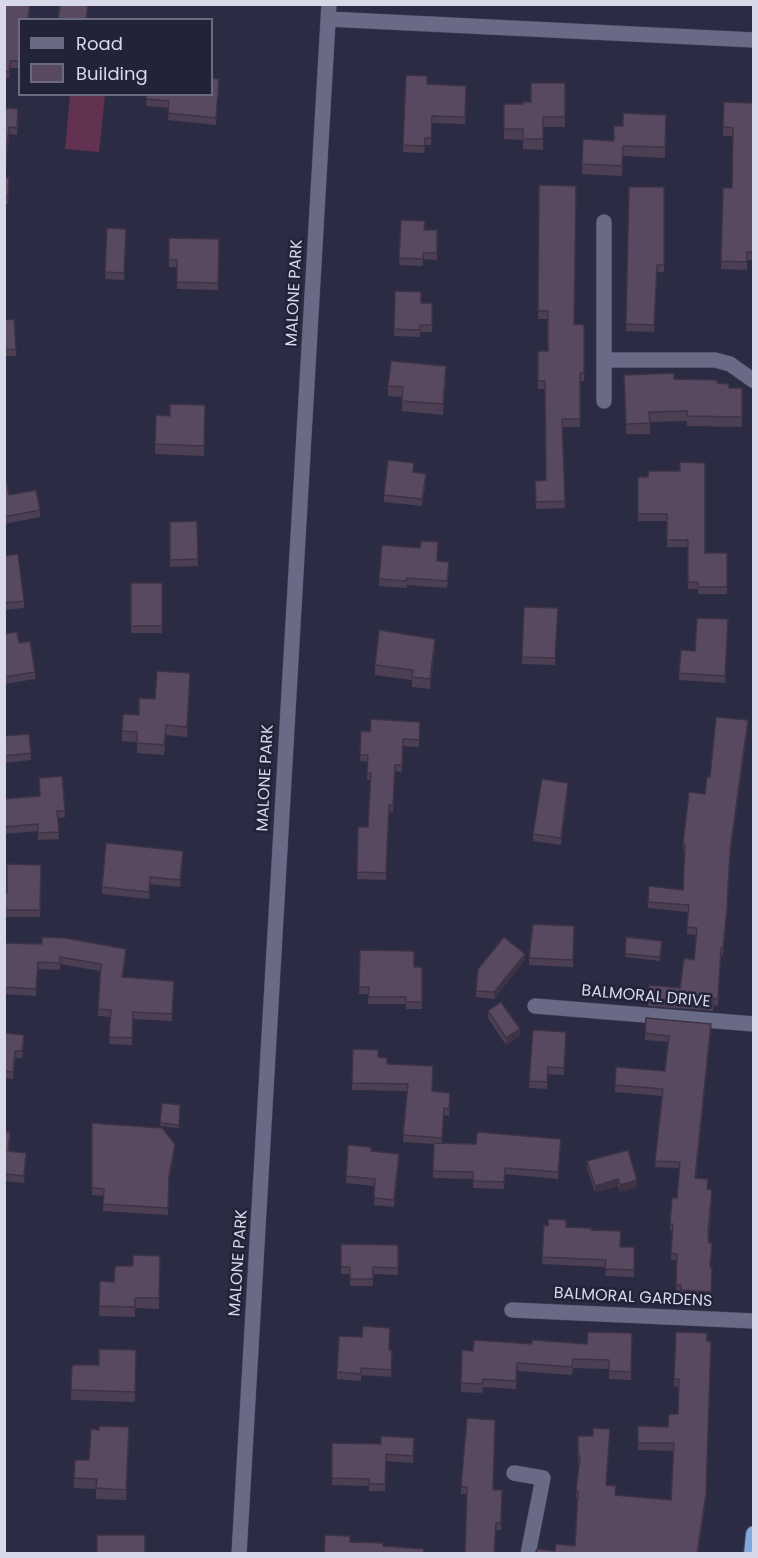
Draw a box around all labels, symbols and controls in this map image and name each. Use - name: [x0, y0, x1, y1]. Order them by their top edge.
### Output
- legend: [18, 18, 213, 96]
- text: Road: [76, 31, 123, 56]
- text: Building: [76, 61, 148, 86]
- street label: MALONE PARK: [283, 239, 307, 347]
- street label: MALONE PARK: [254, 724, 278, 832]
- street label: BALMORAL DRIVE: [581, 982, 711, 1012]
- street label: MALONE PARK: [226, 1209, 252, 1317]
- street label: BALMORAL GARDENS: [553, 1284, 713, 1312]

